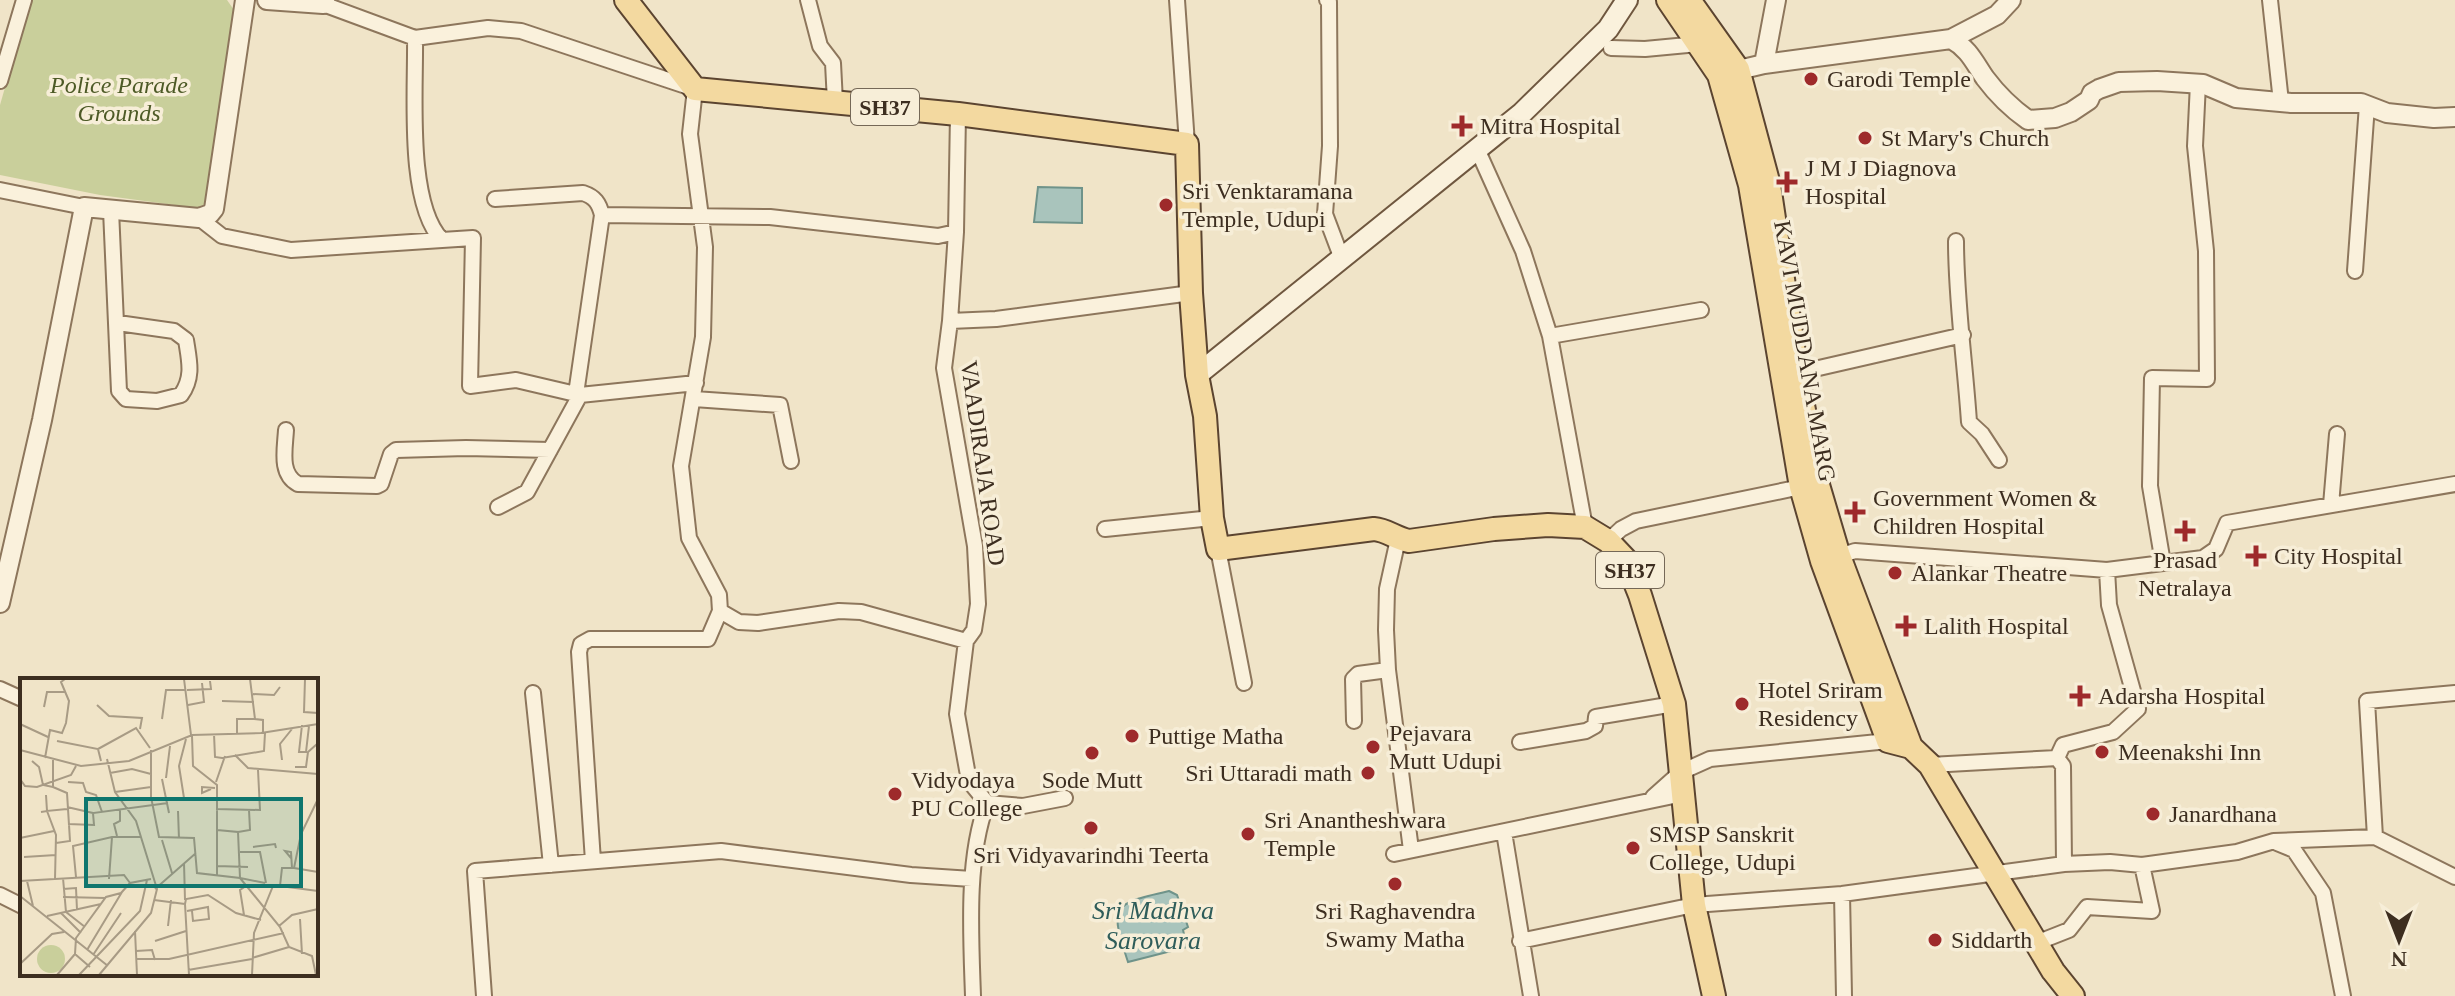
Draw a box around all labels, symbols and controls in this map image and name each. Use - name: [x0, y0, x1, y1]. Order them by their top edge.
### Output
- place label: Garodi Temple: [1827, 66, 1971, 92]
- marker: Garodi Temple: [1802, 70, 1820, 88]
- park label: Police Parade Grounds: [49, 72, 188, 126]
- road number: SH37: [851, 89, 919, 125]
- place label: Mitra Hospital: [1480, 113, 1621, 139]
- marker: Mitra Hospital: [1451, 115, 1473, 137]
- place label: St Mary's Church: [1881, 125, 2049, 151]
- marker: St Mary's Church: [1856, 129, 1874, 147]
- place label: J M J Diagnova Hospital: [1805, 155, 1957, 209]
- marker: J M J Diagnova Hospital: [1776, 171, 1798, 193]
- place label: Sri Venktaramana Temple, Udupi: [1182, 178, 1353, 232]
- marker: Sri Venktaramana Temple, Udupi: [1157, 196, 1175, 214]
- street label: KAVI MUDDANA MARG: [1769, 218, 1841, 484]
- street label: VAADIRAJA ROAD: [956, 359, 1010, 567]
- place label: Government Women & Children Hospital: [1873, 485, 2098, 539]
- marker: Government Women & Children Hospital: [1844, 501, 1866, 523]
- marker: Prasad Netralaya: [2174, 520, 2196, 542]
- place label: City Hospital: [2274, 543, 2403, 569]
- marker: City Hospital: [2245, 545, 2267, 567]
- place label: Prasad Netralaya: [2138, 547, 2232, 601]
- road number: SH37: [1596, 552, 1664, 588]
- place label: Alankar Theatre: [1911, 560, 2067, 586]
- marker: Alankar Theatre: [1886, 564, 1904, 582]
- place label: Lalith Hospital: [1924, 613, 2069, 639]
- marker: Lalith Hospital: [1895, 615, 1917, 637]
- place label: Hotel Sriram Residency: [1758, 677, 1883, 731]
- inset map: [20, 678, 318, 976]
- place label: Adarsha Hospital: [2098, 683, 2266, 709]
- marker: Adarsha Hospital: [2069, 685, 2091, 707]
- marker: Hotel Sriram Residency: [1733, 695, 1751, 713]
- place label: Pejavara Mutt Udupi: [1389, 720, 1502, 774]
- place label: Puttige Matha: [1148, 723, 1284, 749]
- marker: Puttige Matha: [1123, 727, 1141, 745]
- marker: Pejavara Mutt Udupi: [1364, 738, 1382, 756]
- place label: Meenakshi Inn: [2118, 739, 2261, 765]
- marker: Meenakshi Inn: [2093, 743, 2111, 761]
- marker: Sode Mutt: [1083, 744, 1101, 762]
- place label: Sri Uttaradi math: [1185, 760, 1352, 786]
- marker: Sri Uttaradi math: [1359, 764, 1377, 782]
- place label: Vidyodaya PU College: [911, 767, 1022, 821]
- place label: Sode Mutt: [1042, 767, 1143, 793]
- marker: Vidyodaya PU College: [886, 785, 904, 803]
- place label: Janardhana: [2169, 801, 2277, 827]
- marker: Janardhana: [2144, 805, 2162, 823]
- place label: Sri Anantheshwara Temple: [1264, 807, 1446, 861]
- marker: Sri Vidyavarindhi Teerta: [1082, 819, 1100, 837]
- place label: SMSP Sanskrit College, Udupi: [1649, 821, 1796, 875]
- marker: Sri Anantheshwara Temple: [1239, 825, 1257, 843]
- marker: SMSP Sanskrit College, Udupi: [1624, 839, 1642, 857]
- place label: Sri Vidyavarindhi Teerta: [973, 842, 1209, 868]
- marker: Sri Raghavendra Swamy Matha: [1386, 875, 1404, 893]
- water label: Sri Madhva Sarovara: [1092, 896, 1214, 955]
- place label: Sri Raghavendra Swamy Matha: [1315, 898, 1476, 952]
- north arrow: [2359, 900, 2439, 980]
- place label: Siddarth: [1951, 927, 2032, 953]
- marker: Siddarth: [1926, 931, 1944, 949]
- text: N: [2391, 947, 2407, 972]

